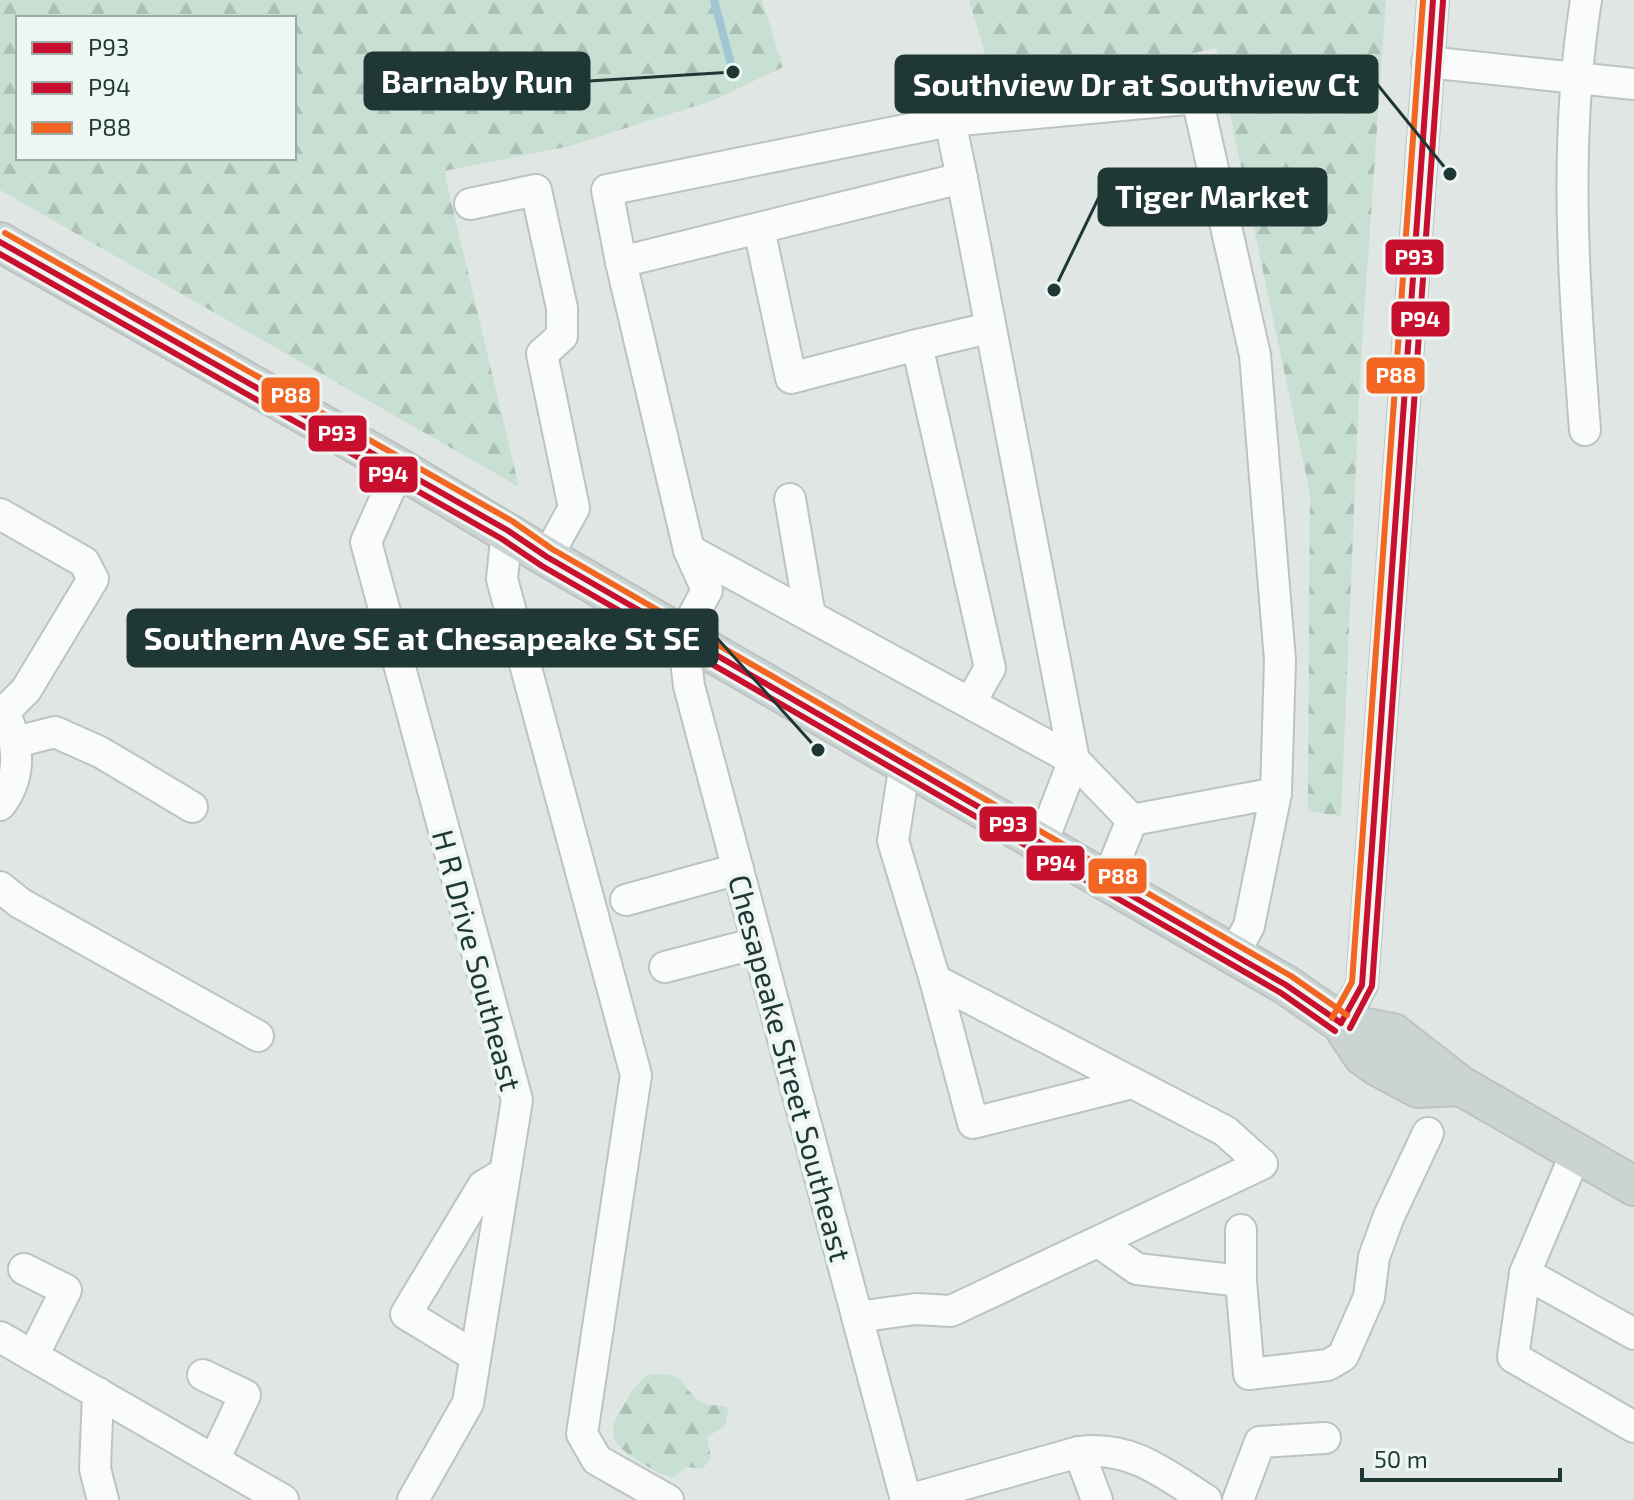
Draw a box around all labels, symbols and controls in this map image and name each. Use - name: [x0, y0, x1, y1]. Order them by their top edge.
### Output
- legend: [16, 16, 296, 160]
- text: P93: [88, 32, 129, 61]
- callout: Barnaby Run: [365, 53, 589, 109]
- callout: Southview Dr at Southview Ct: [896, 56, 1377, 112]
- text: Barnaby Run: [381, 61, 573, 100]
- text: Southview Dr at Southview Ct: [913, 64, 1359, 102]
- text: P94: [88, 72, 131, 101]
- text: P88: [88, 112, 131, 141]
- callout: Tiger Market: [1099, 169, 1326, 225]
- text: Tiger Market: [1115, 176, 1309, 214]
- line badge: P93: [1384, 238, 1445, 276]
- text: P93: [1394, 243, 1434, 269]
- line badge: P94: [1390, 300, 1451, 338]
- text: P94: [1400, 305, 1440, 331]
- line badge: P88: [1365, 356, 1426, 395]
- text: P88: [1375, 361, 1417, 387]
- line badge: P88: [260, 376, 321, 414]
- text: P88: [270, 381, 312, 407]
- line badge: P93: [307, 414, 368, 453]
- text: P93: [317, 419, 357, 445]
- line badge: P94: [358, 455, 419, 494]
- text: P94: [368, 460, 408, 486]
- callout: Southern Ave SE at Chesapeake St SE: [128, 610, 717, 666]
- text: Southern Ave SE at Chesapeake St SE: [144, 618, 700, 656]
- line badge: P93: [978, 805, 1038, 843]
- text: P93: [988, 810, 1028, 836]
- street label: H R Drive Southeast: [426, 825, 530, 1095]
- line badge: P94: [1025, 844, 1086, 882]
- text: P94: [1036, 849, 1076, 875]
- line badge: P88: [1087, 857, 1148, 895]
- text: P88: [1097, 862, 1139, 888]
- street label: Chesapeake Street Southeast: [722, 871, 860, 1265]
- scale bar: [1362, 1432, 1560, 1482]
- text: 50 m: [1374, 1444, 1428, 1473]

